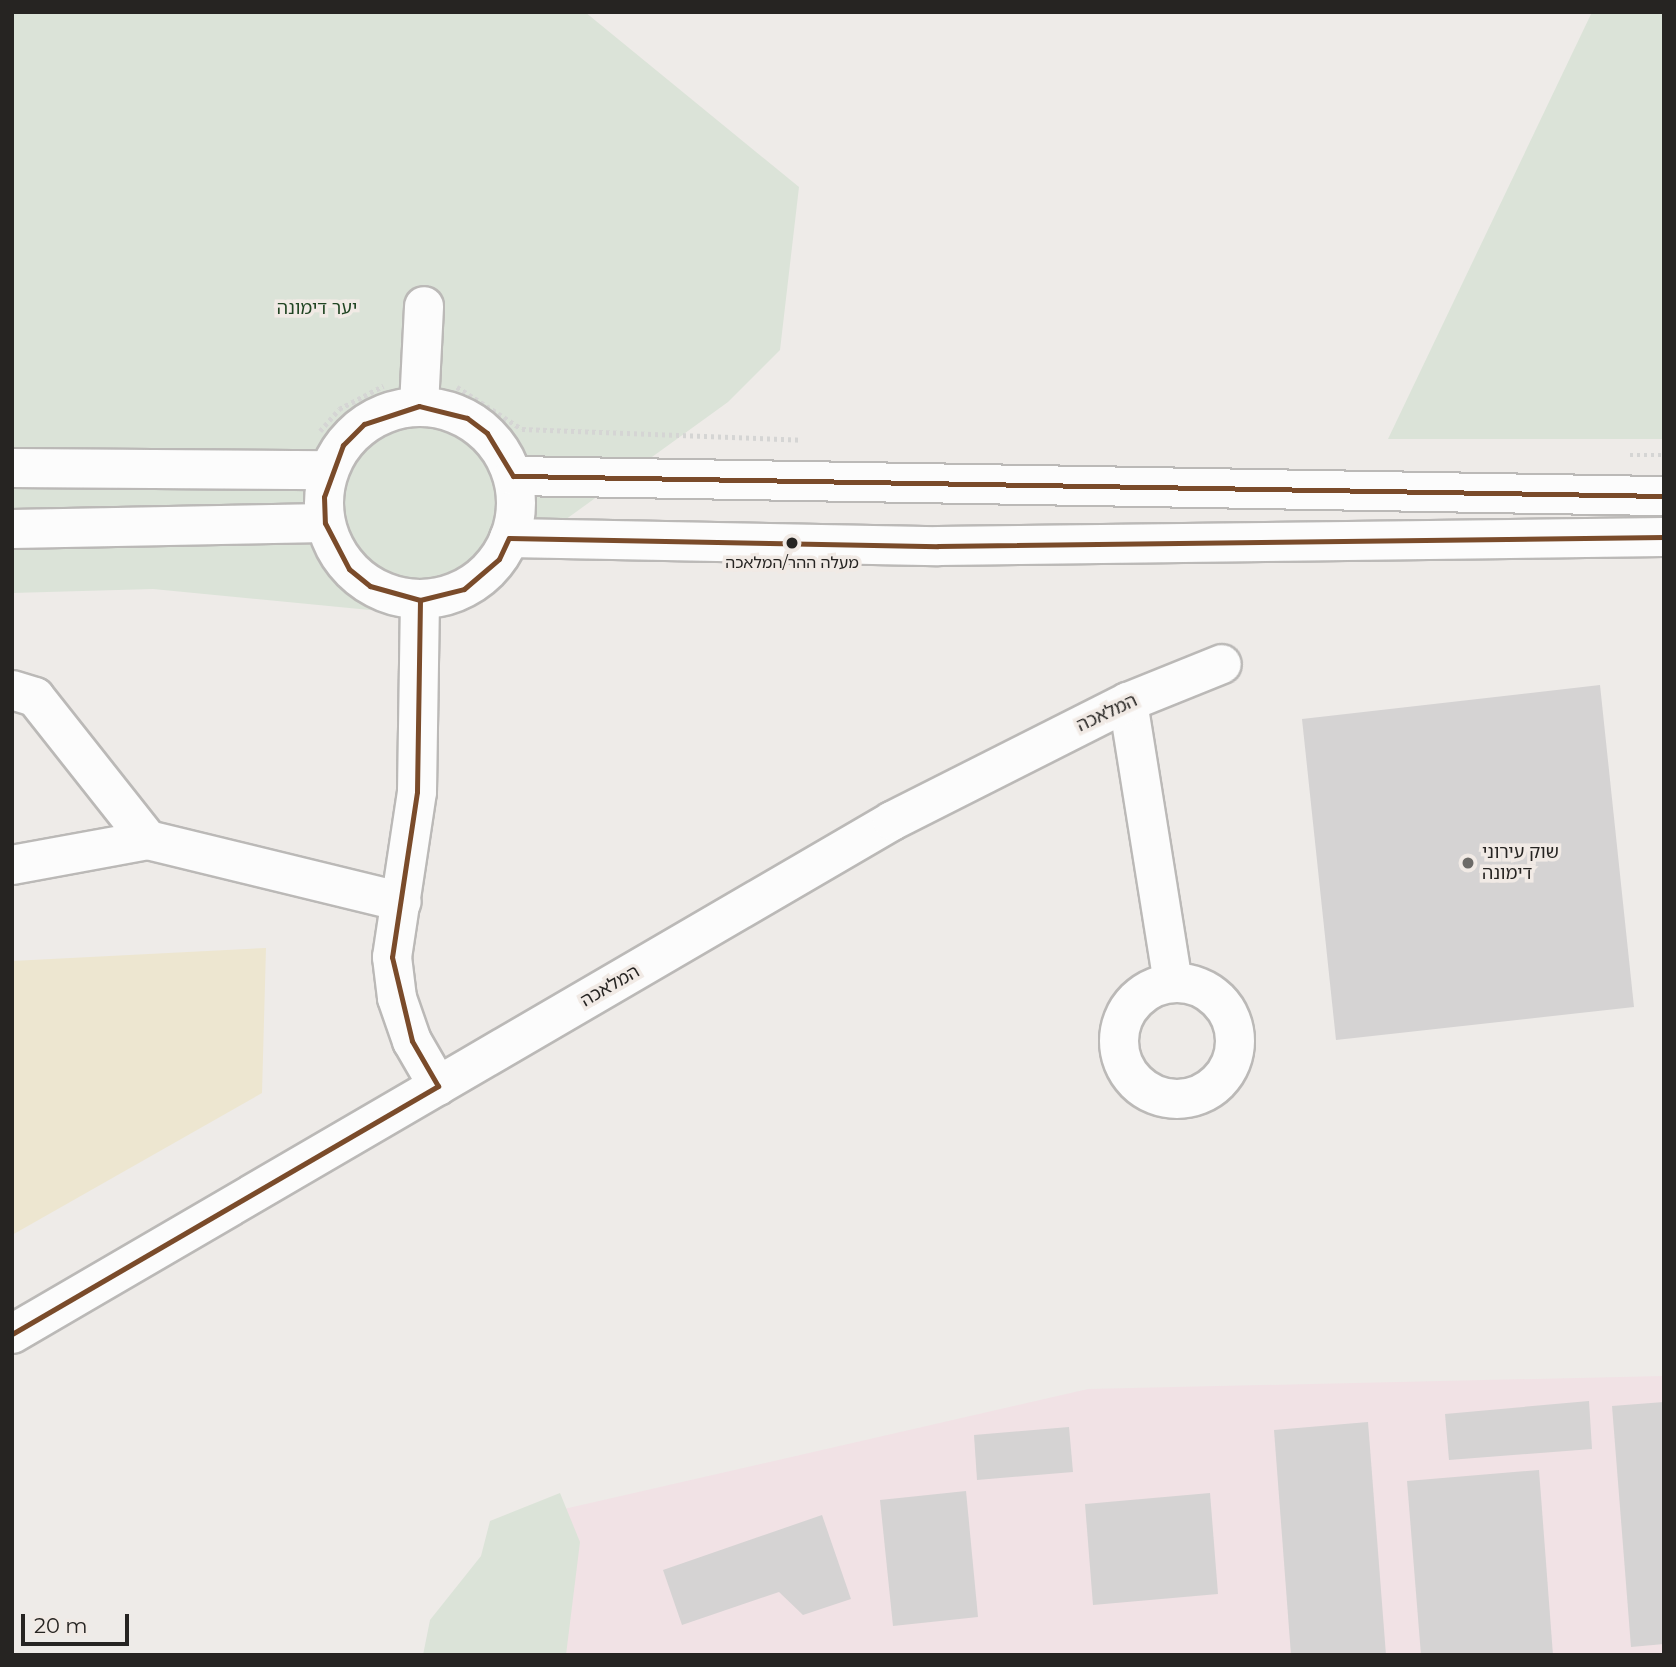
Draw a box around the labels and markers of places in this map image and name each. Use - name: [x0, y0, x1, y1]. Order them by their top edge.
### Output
- marker: מעלה ההר/המלאכה: [785, 536, 799, 550]
- place label: מעלה ההר/המלאכה: [725, 553, 859, 573]
- place label: שוק עירוני דימונה: [1482, 842, 1559, 884]
- marker: שוק עירוני דימונה: [1460, 855, 1476, 871]

